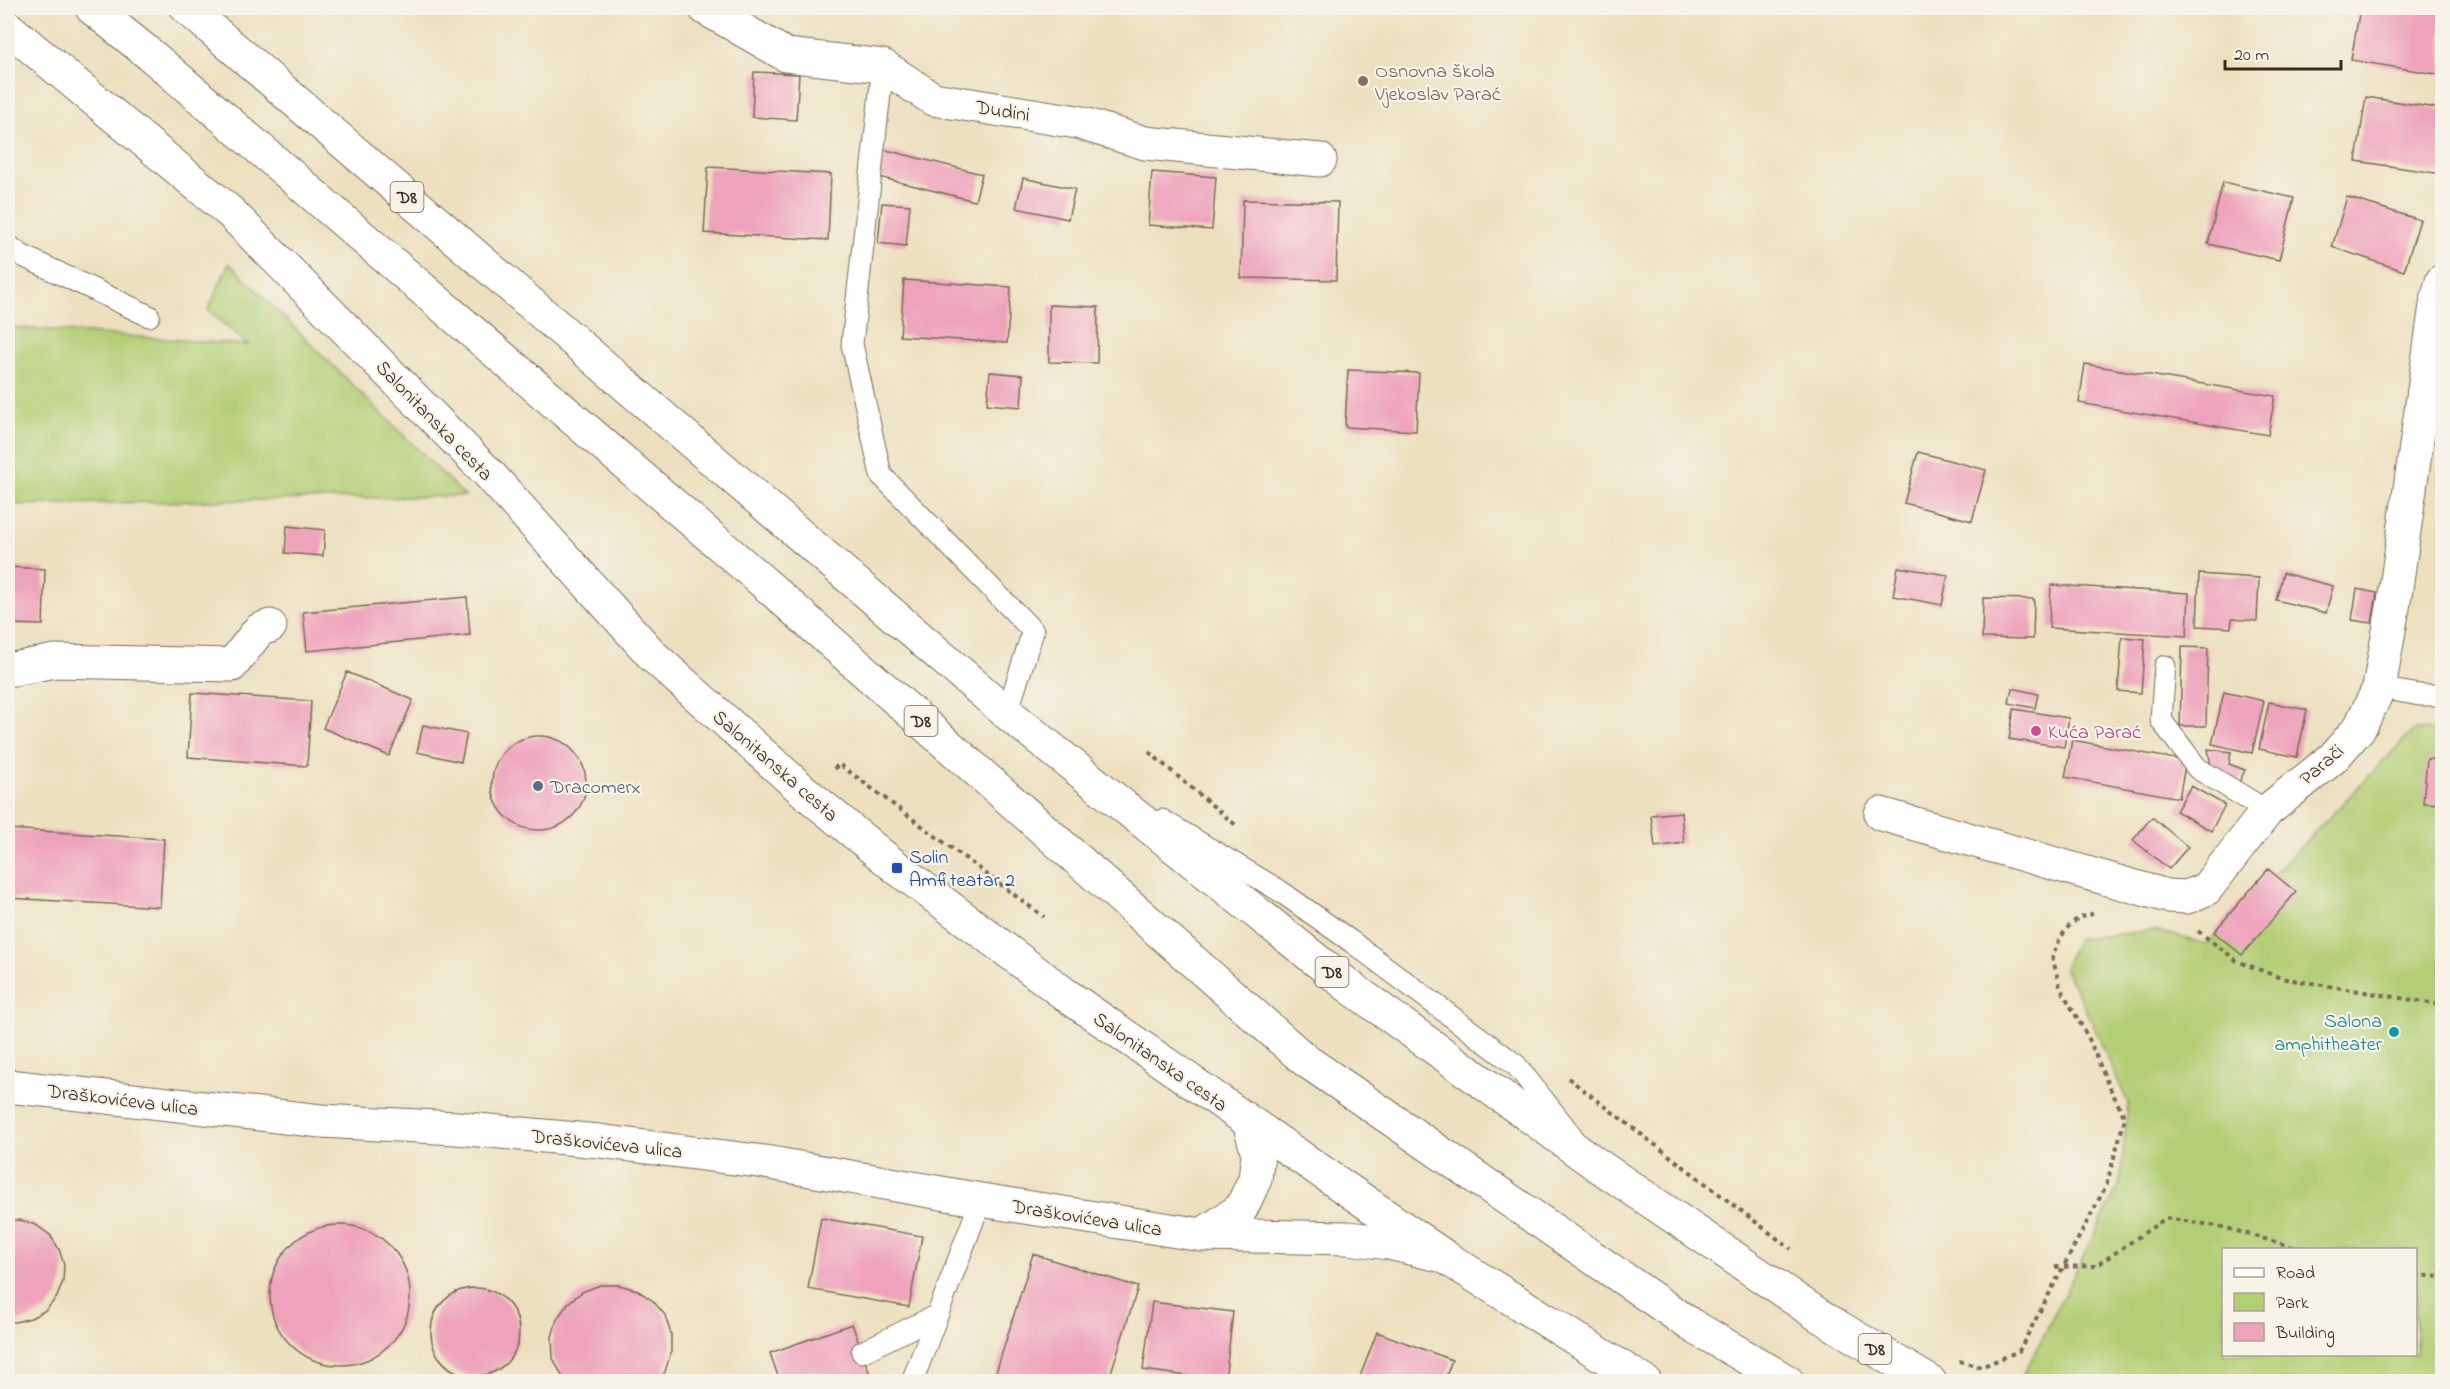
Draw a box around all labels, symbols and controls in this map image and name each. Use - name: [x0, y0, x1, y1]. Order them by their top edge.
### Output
- scale bar: [2225, 33, 2340, 71]
- text: 20 m: [2234, 43, 2269, 69]
- place label: Osnovna škola Vjekoslav Parać: [1374, 58, 1501, 110]
- marker: Osnovna škola Vjekoslav Parać: [1356, 74, 1370, 88]
- street label: Dudini: [973, 94, 1032, 131]
- road number: D8: [390, 182, 424, 212]
- street label: Salonitanska cesta: [368, 355, 499, 489]
- street label: Salonitanska cesta: [705, 704, 844, 830]
- road number: D8: [904, 706, 938, 736]
- place label: Kuća Parać: [2048, 719, 2141, 748]
- marker: Kuća Parać: [2029, 724, 2043, 738]
- street label: Parači: [2294, 738, 2351, 793]
- place label: Dracomerx: [549, 774, 641, 803]
- marker: Dracomerx: [531, 779, 545, 793]
- place label: Solin Amfiteatar 2: [909, 844, 1015, 896]
- marker: Solin Amfiteatar 2: [890, 861, 904, 875]
- road number: D8: [1316, 957, 1348, 987]
- street label: Salonitanska cesta: [1086, 1006, 1233, 1120]
- place label: Salona amphitheater: [2274, 1008, 2383, 1060]
- marker: Salona amphitheater: [2387, 1025, 2401, 1039]
- street label: Draškovićeva ulica: [45, 1078, 200, 1125]
- street label: Draškovićeva ulica: [529, 1123, 684, 1168]
- street label: Draškovićeva ulica: [1008, 1193, 1164, 1246]
- legend: [2222, 1248, 2417, 1356]
- text: Road: [2276, 1261, 2315, 1287]
- text: Park: [2276, 1291, 2309, 1317]
- text: Building: [2275, 1321, 2335, 1348]
- road number: D8: [1858, 1334, 1892, 1364]

